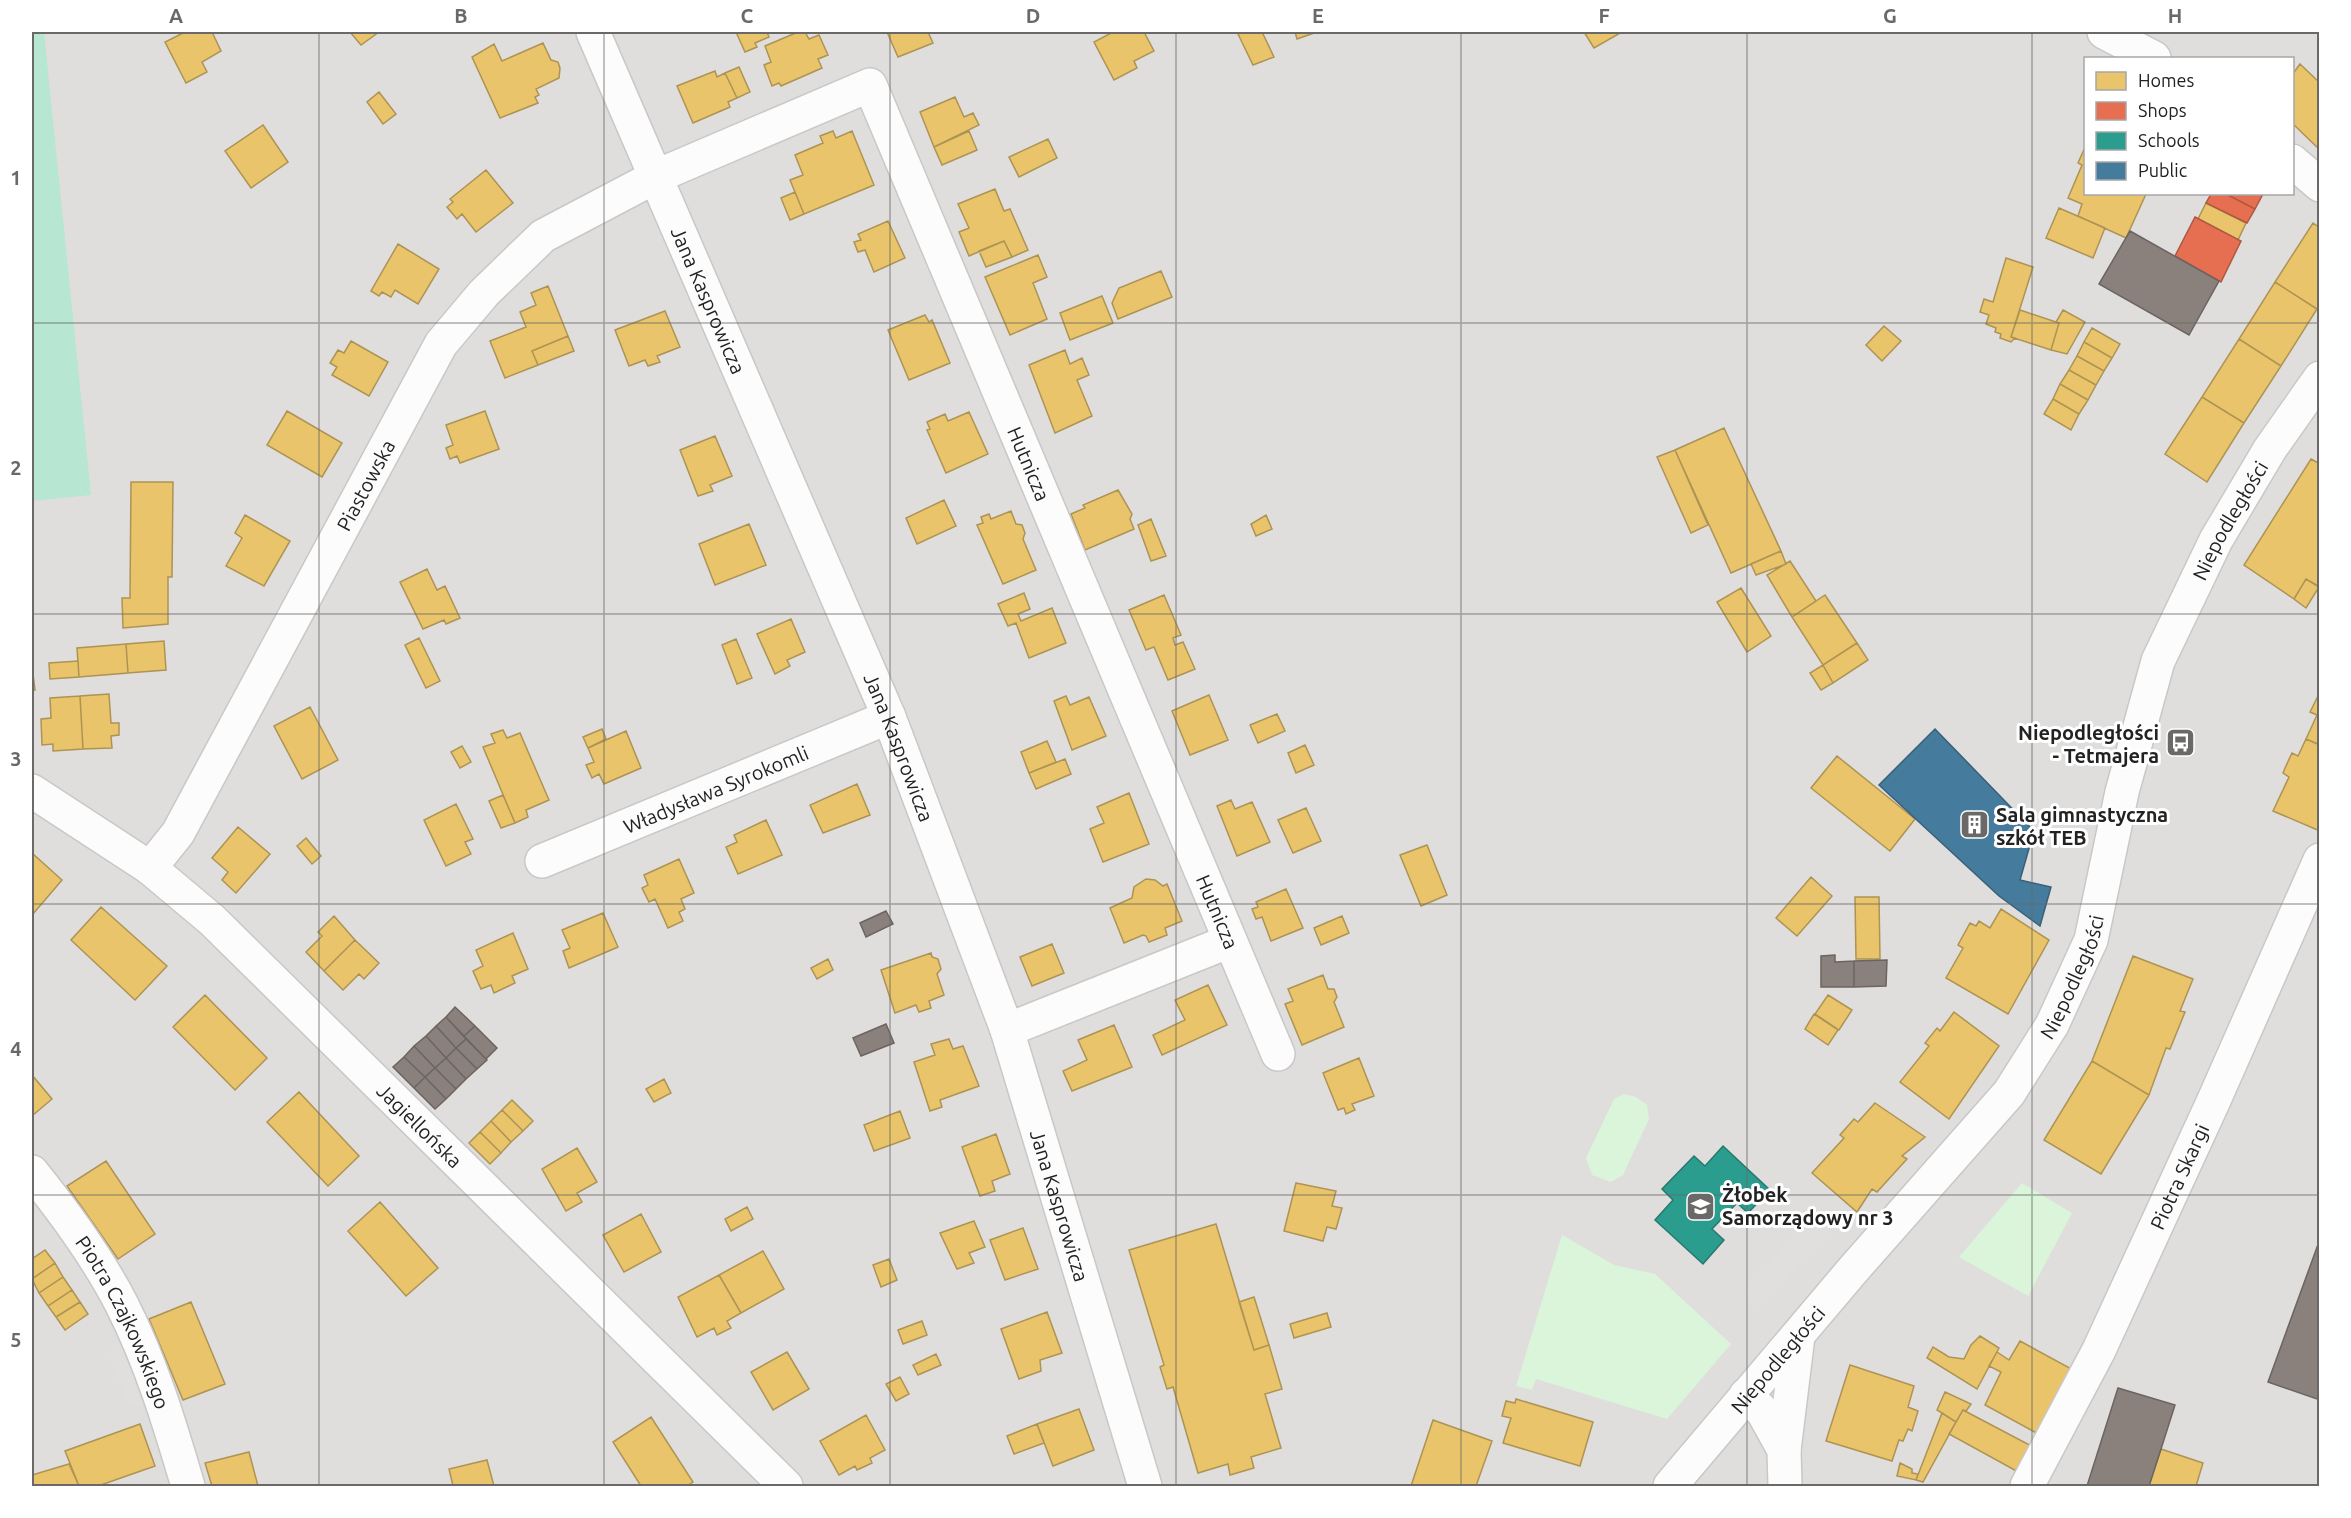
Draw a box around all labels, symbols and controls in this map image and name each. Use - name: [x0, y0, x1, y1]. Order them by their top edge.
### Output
- text: A: [169, 4, 183, 27]
- text: B: [454, 4, 468, 27]
- text: C: [741, 4, 754, 27]
- text: D: [1026, 4, 1040, 27]
- text: E: [1312, 4, 1324, 27]
- text: F: [1598, 4, 1610, 27]
- text: G: [1883, 4, 1897, 27]
- text: H: [2168, 4, 2182, 27]
- legend: [2084, 57, 2294, 195]
- text: Homes: [2138, 70, 2195, 90]
- text: Shops: [2138, 100, 2187, 120]
- text: Schools: [2138, 130, 2200, 150]
- text: Public: [2138, 160, 2187, 180]
- text: 1: [10, 166, 22, 189]
- street label: Jana Kasprowicza: [667, 223, 751, 377]
- street label: Hutnicza: [1004, 423, 1055, 504]
- street label: Piastowska: [331, 436, 399, 534]
- text: 2: [10, 456, 22, 479]
- street label: Niepodległości: [2187, 457, 2272, 584]
- street label: Jana Kasprowicza: [860, 669, 939, 825]
- place label: Niepodległości - Tetmajera: [2018, 721, 2159, 767]
- bus stop icon: Niepodległości - Tetmajera: [2164, 727, 2196, 759]
- street label: Władysława Syrokomli: [620, 740, 812, 838]
- text: 3: [10, 747, 22, 770]
- place label: Sala gimnastyczna szkół TEB: [1996, 803, 2168, 849]
- building icon: Sala gimnastyczna szkół TEB: [1959, 809, 1991, 841]
- street label: Hutnicza: [1192, 871, 1244, 952]
- street label: Niepodległości: [2035, 913, 2107, 1043]
- text: 4: [10, 1037, 22, 1060]
- street label: Jagiellońska: [373, 1078, 467, 1172]
- street label: Piotra Skargi: [2145, 1120, 2213, 1233]
- street label: Jana Kasprowicza: [1026, 1127, 1094, 1284]
- place label: Żłobek Samorządowy nr 3: [1722, 1183, 1894, 1229]
- school or university icon: Żłobek Samorządowy nr 3: [1685, 1190, 1717, 1222]
- street label: Piotra Czajkowskiego: [72, 1231, 175, 1412]
- street label: Niepodległości: [1725, 1301, 1829, 1417]
- text: 5: [10, 1328, 22, 1351]

